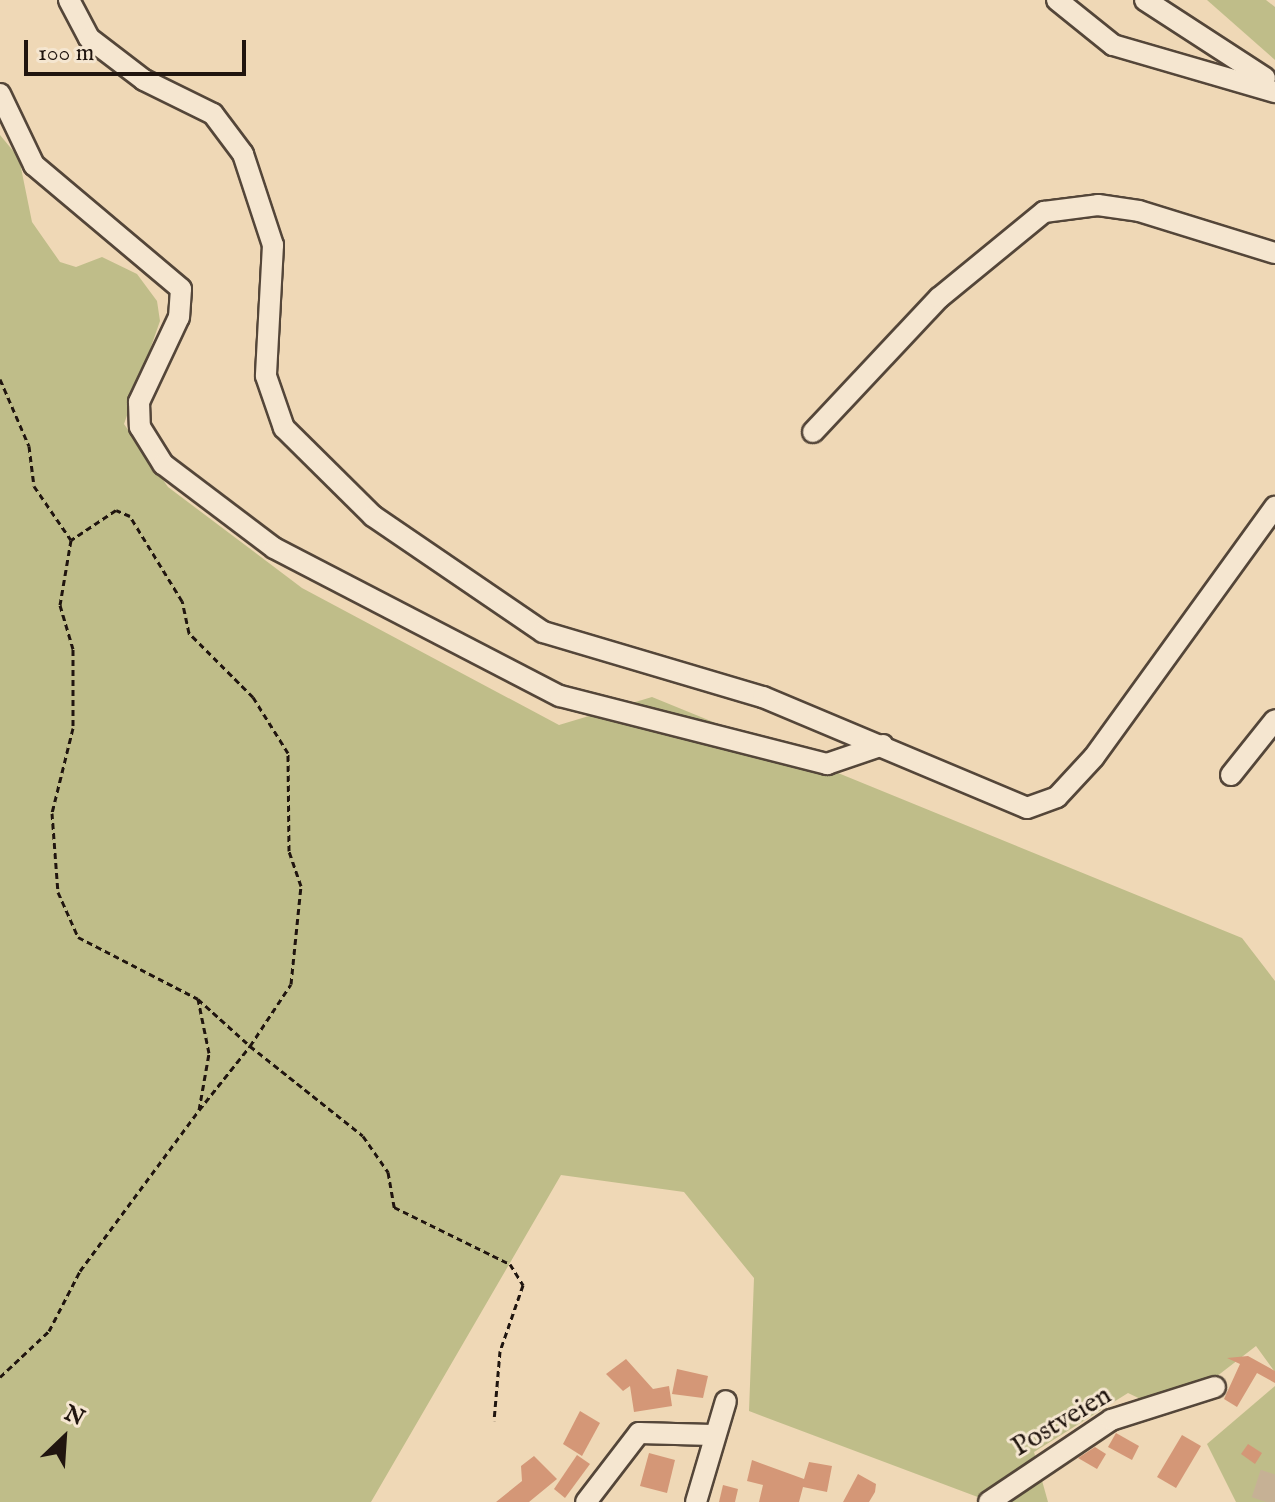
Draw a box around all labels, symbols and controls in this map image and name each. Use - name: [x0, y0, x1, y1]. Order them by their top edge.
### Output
- scale bar: [28, 24, 250, 74]
- text: 100 m: [38, 38, 94, 69]
- street label: Postveien: [1006, 1379, 1118, 1465]
- north arrow: [24, 1398, 104, 1478]
- text: N: [60, 1400, 89, 1433]

